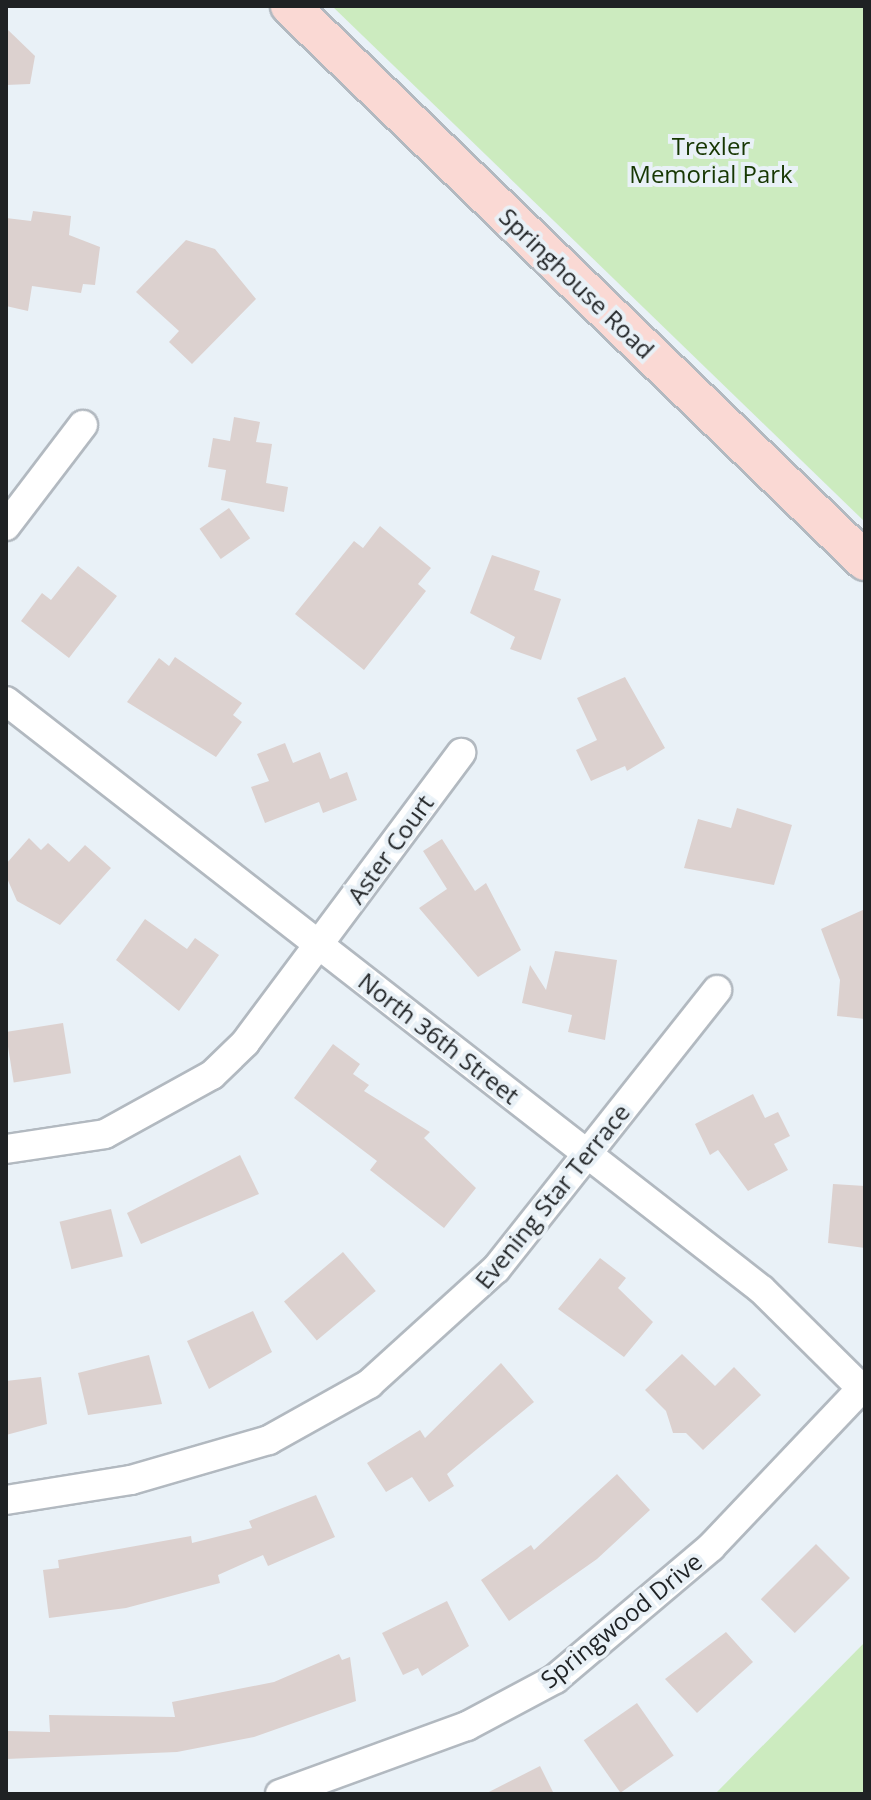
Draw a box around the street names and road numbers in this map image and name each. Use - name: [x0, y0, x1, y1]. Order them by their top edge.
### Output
- street label: Springhouse Road: [494, 202, 660, 364]
- street label: Aster Court: [341, 789, 439, 909]
- street label: North 36th Street: [353, 966, 525, 1110]
- street label: Evening Star Terrace: [469, 1098, 635, 1294]
- street label: Springwood Drive: [535, 1546, 707, 1694]

